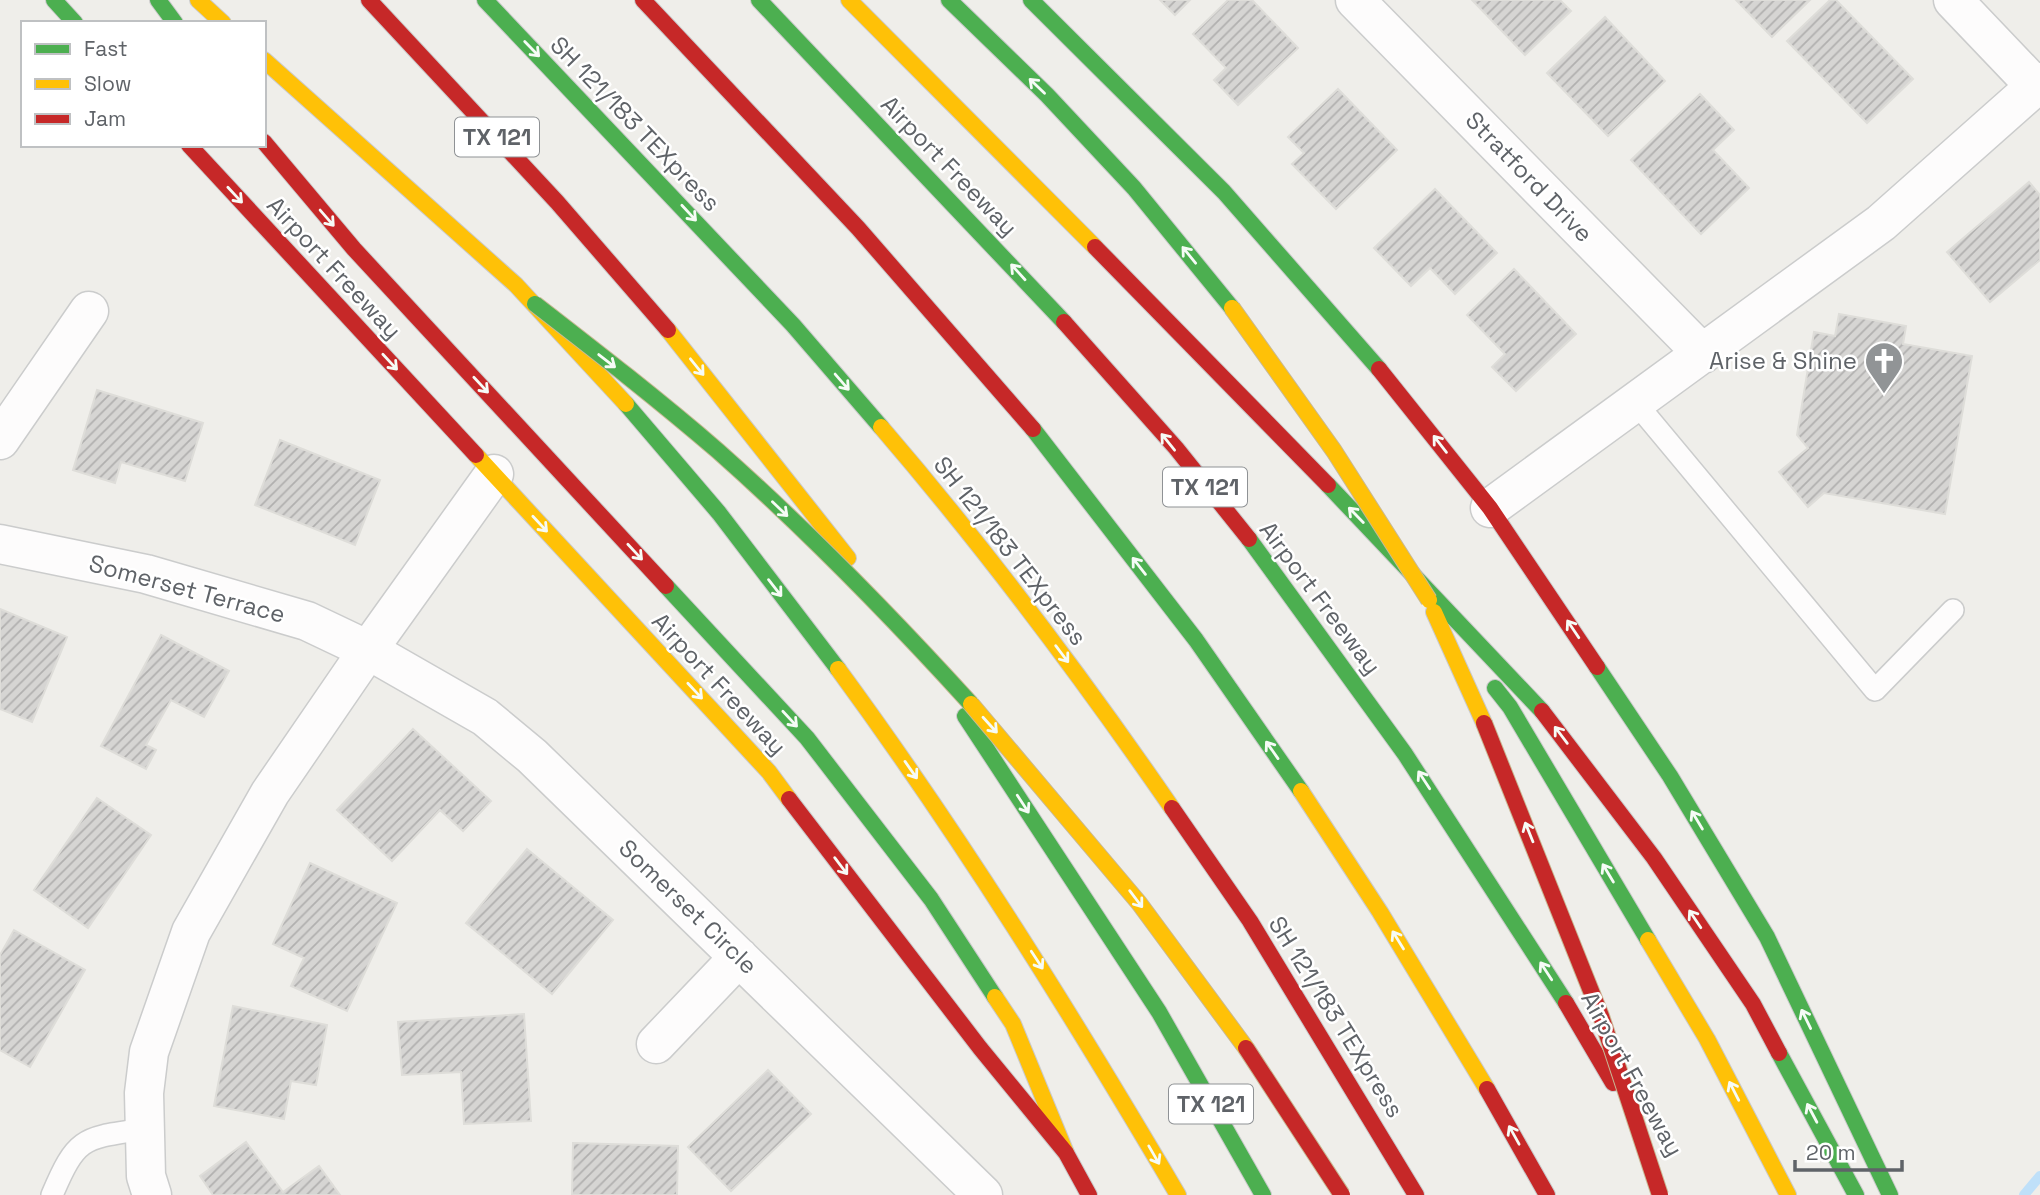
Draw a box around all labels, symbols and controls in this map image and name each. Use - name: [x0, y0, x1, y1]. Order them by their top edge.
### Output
- legend: [21, 21, 266, 147]
- street label: SH 121/183 TEXpress: [544, 30, 727, 218]
- text: Fast: [84, 35, 128, 62]
- one-way arrow: [524, 40, 541, 57]
- text: Slow: [84, 70, 132, 97]
- one-way arrow: [1029, 77, 1046, 94]
- street label: Airport Freeway: [874, 89, 1024, 242]
- text: Jam: [84, 105, 126, 132]
- street label: Stratford Drive: [1459, 105, 1600, 249]
- road number: TX 121: [455, 118, 539, 156]
- one-way arrow: [227, 186, 244, 203]
- street label: Airport Freeway: [260, 190, 408, 345]
- one-way arrow: [681, 204, 698, 221]
- one-way arrow: [319, 208, 335, 226]
- one-way arrow: [1181, 246, 1197, 264]
- one-way arrow: [1010, 263, 1026, 281]
- church icon: Arise & Shine: [1863, 340, 1905, 395]
- place label: Arise & Shine: [1709, 345, 1857, 376]
- one-way arrow: [382, 353, 398, 371]
- one-way arrow: [598, 354, 616, 369]
- one-way arrow: [689, 357, 705, 375]
- one-way arrow: [834, 373, 850, 391]
- one-way arrow: [472, 376, 489, 393]
- one-way arrow: [1161, 434, 1176, 452]
- one-way arrow: [1433, 436, 1448, 454]
- street label: SH 121/183 TEXpress: [927, 450, 1094, 651]
- road number: TX 121: [1163, 467, 1247, 506]
- one-way arrow: [771, 501, 788, 518]
- one-way arrow: [1348, 506, 1364, 524]
- one-way arrow: [532, 515, 549, 532]
- street label: Airport Freeway: [1253, 515, 1388, 680]
- one-way arrow: [627, 543, 644, 560]
- street label: Somerset Terrace: [86, 547, 289, 630]
- one-way arrow: [1132, 557, 1147, 575]
- one-way arrow: [768, 578, 783, 596]
- street label: Airport Freeway: [645, 606, 793, 761]
- one-way arrow: [1566, 620, 1581, 639]
- one-way arrow: [1055, 644, 1070, 663]
- one-way arrow: [686, 682, 703, 699]
- one-way arrow: [782, 710, 798, 728]
- one-way arrow: [982, 716, 998, 734]
- one-way arrow: [1554, 726, 1569, 745]
- one-way arrow: [1265, 741, 1280, 760]
- one-way arrow: [904, 760, 918, 779]
- one-way arrow: [1416, 770, 1430, 790]
- one-way arrow: [1016, 794, 1031, 813]
- one-way arrow: [1689, 811, 1703, 831]
- one-way arrow: [1521, 821, 1534, 843]
- street label: Somerset Circle: [612, 833, 764, 981]
- one-way arrow: [833, 856, 848, 874]
- one-way arrow: [1601, 863, 1615, 883]
- one-way arrow: [1129, 889, 1144, 908]
- street label: SH 121/183 TEXpress: [1262, 910, 1411, 1123]
- one-way arrow: [1688, 910, 1702, 929]
- one-way arrow: [1390, 931, 1405, 950]
- one-way arrow: [1029, 950, 1044, 969]
- one-way arrow: [1539, 962, 1553, 982]
- street label: Airport Freeway: [1574, 986, 1690, 1162]
- one-way arrow: [1799, 1009, 1812, 1030]
- one-way arrow: [1727, 1081, 1740, 1102]
- road number: TX 121: [1169, 1084, 1253, 1124]
- one-way arrow: [1805, 1104, 1819, 1124]
- one-way arrow: [1507, 1126, 1521, 1146]
- scale bar: [1795, 1128, 1902, 1172]
- text: 20 m: [1806, 1139, 1856, 1166]
- one-way arrow: [1147, 1144, 1161, 1164]

